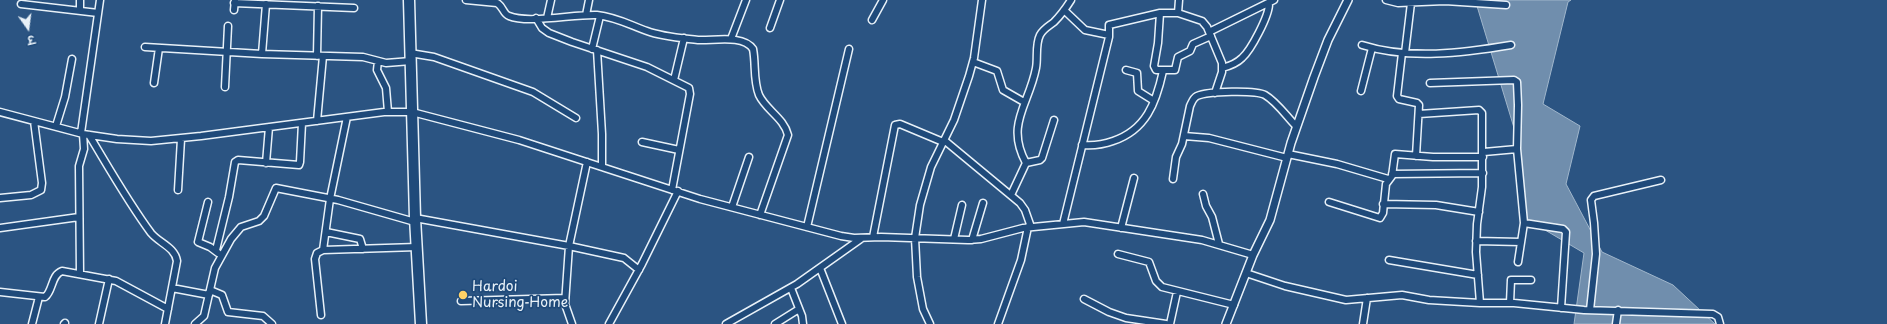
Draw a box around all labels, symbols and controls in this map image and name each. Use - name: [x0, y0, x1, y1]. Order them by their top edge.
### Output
- north arrow: [8, 8, 48, 48]
- text: उ: [25, 31, 37, 49]
- place label: Hardoi Nursing Home: [472, 279, 568, 312]
- marker: Hardoi Nursing Home: [457, 289, 469, 301]

